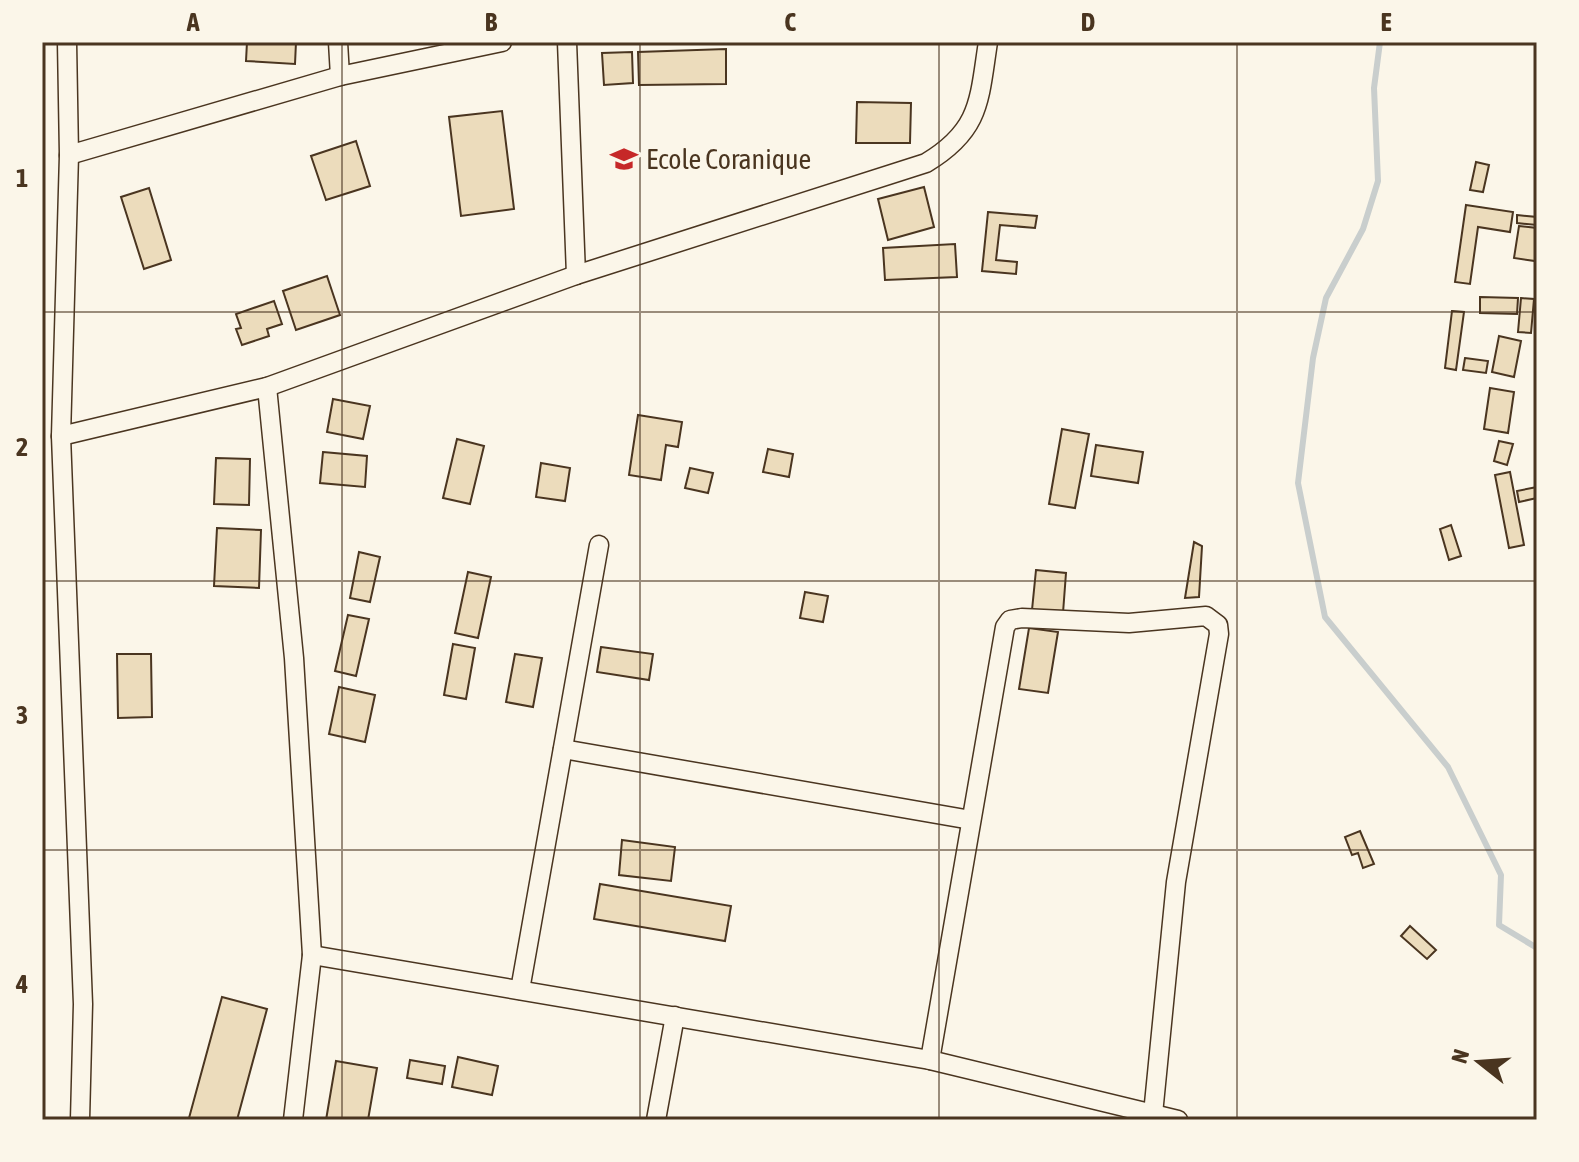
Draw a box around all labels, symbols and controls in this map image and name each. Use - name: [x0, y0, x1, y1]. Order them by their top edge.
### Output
- text: A: [186, 7, 200, 37]
- text: B: [485, 7, 498, 37]
- text: C: [784, 7, 796, 37]
- text: D: [1081, 7, 1095, 37]
- text: E: [1380, 7, 1392, 37]
- place label: Ecole Coranique: [646, 143, 811, 175]
- school or university icon: Ecole Coranique: [609, 144, 639, 174]
- text: 1: [16, 163, 28, 193]
- text: 2: [16, 432, 28, 462]
- text: 3: [16, 700, 28, 730]
- text: 4: [15, 969, 28, 999]
- north arrow: [1439, 1022, 1519, 1102]
- text: N: [1446, 1046, 1474, 1066]

